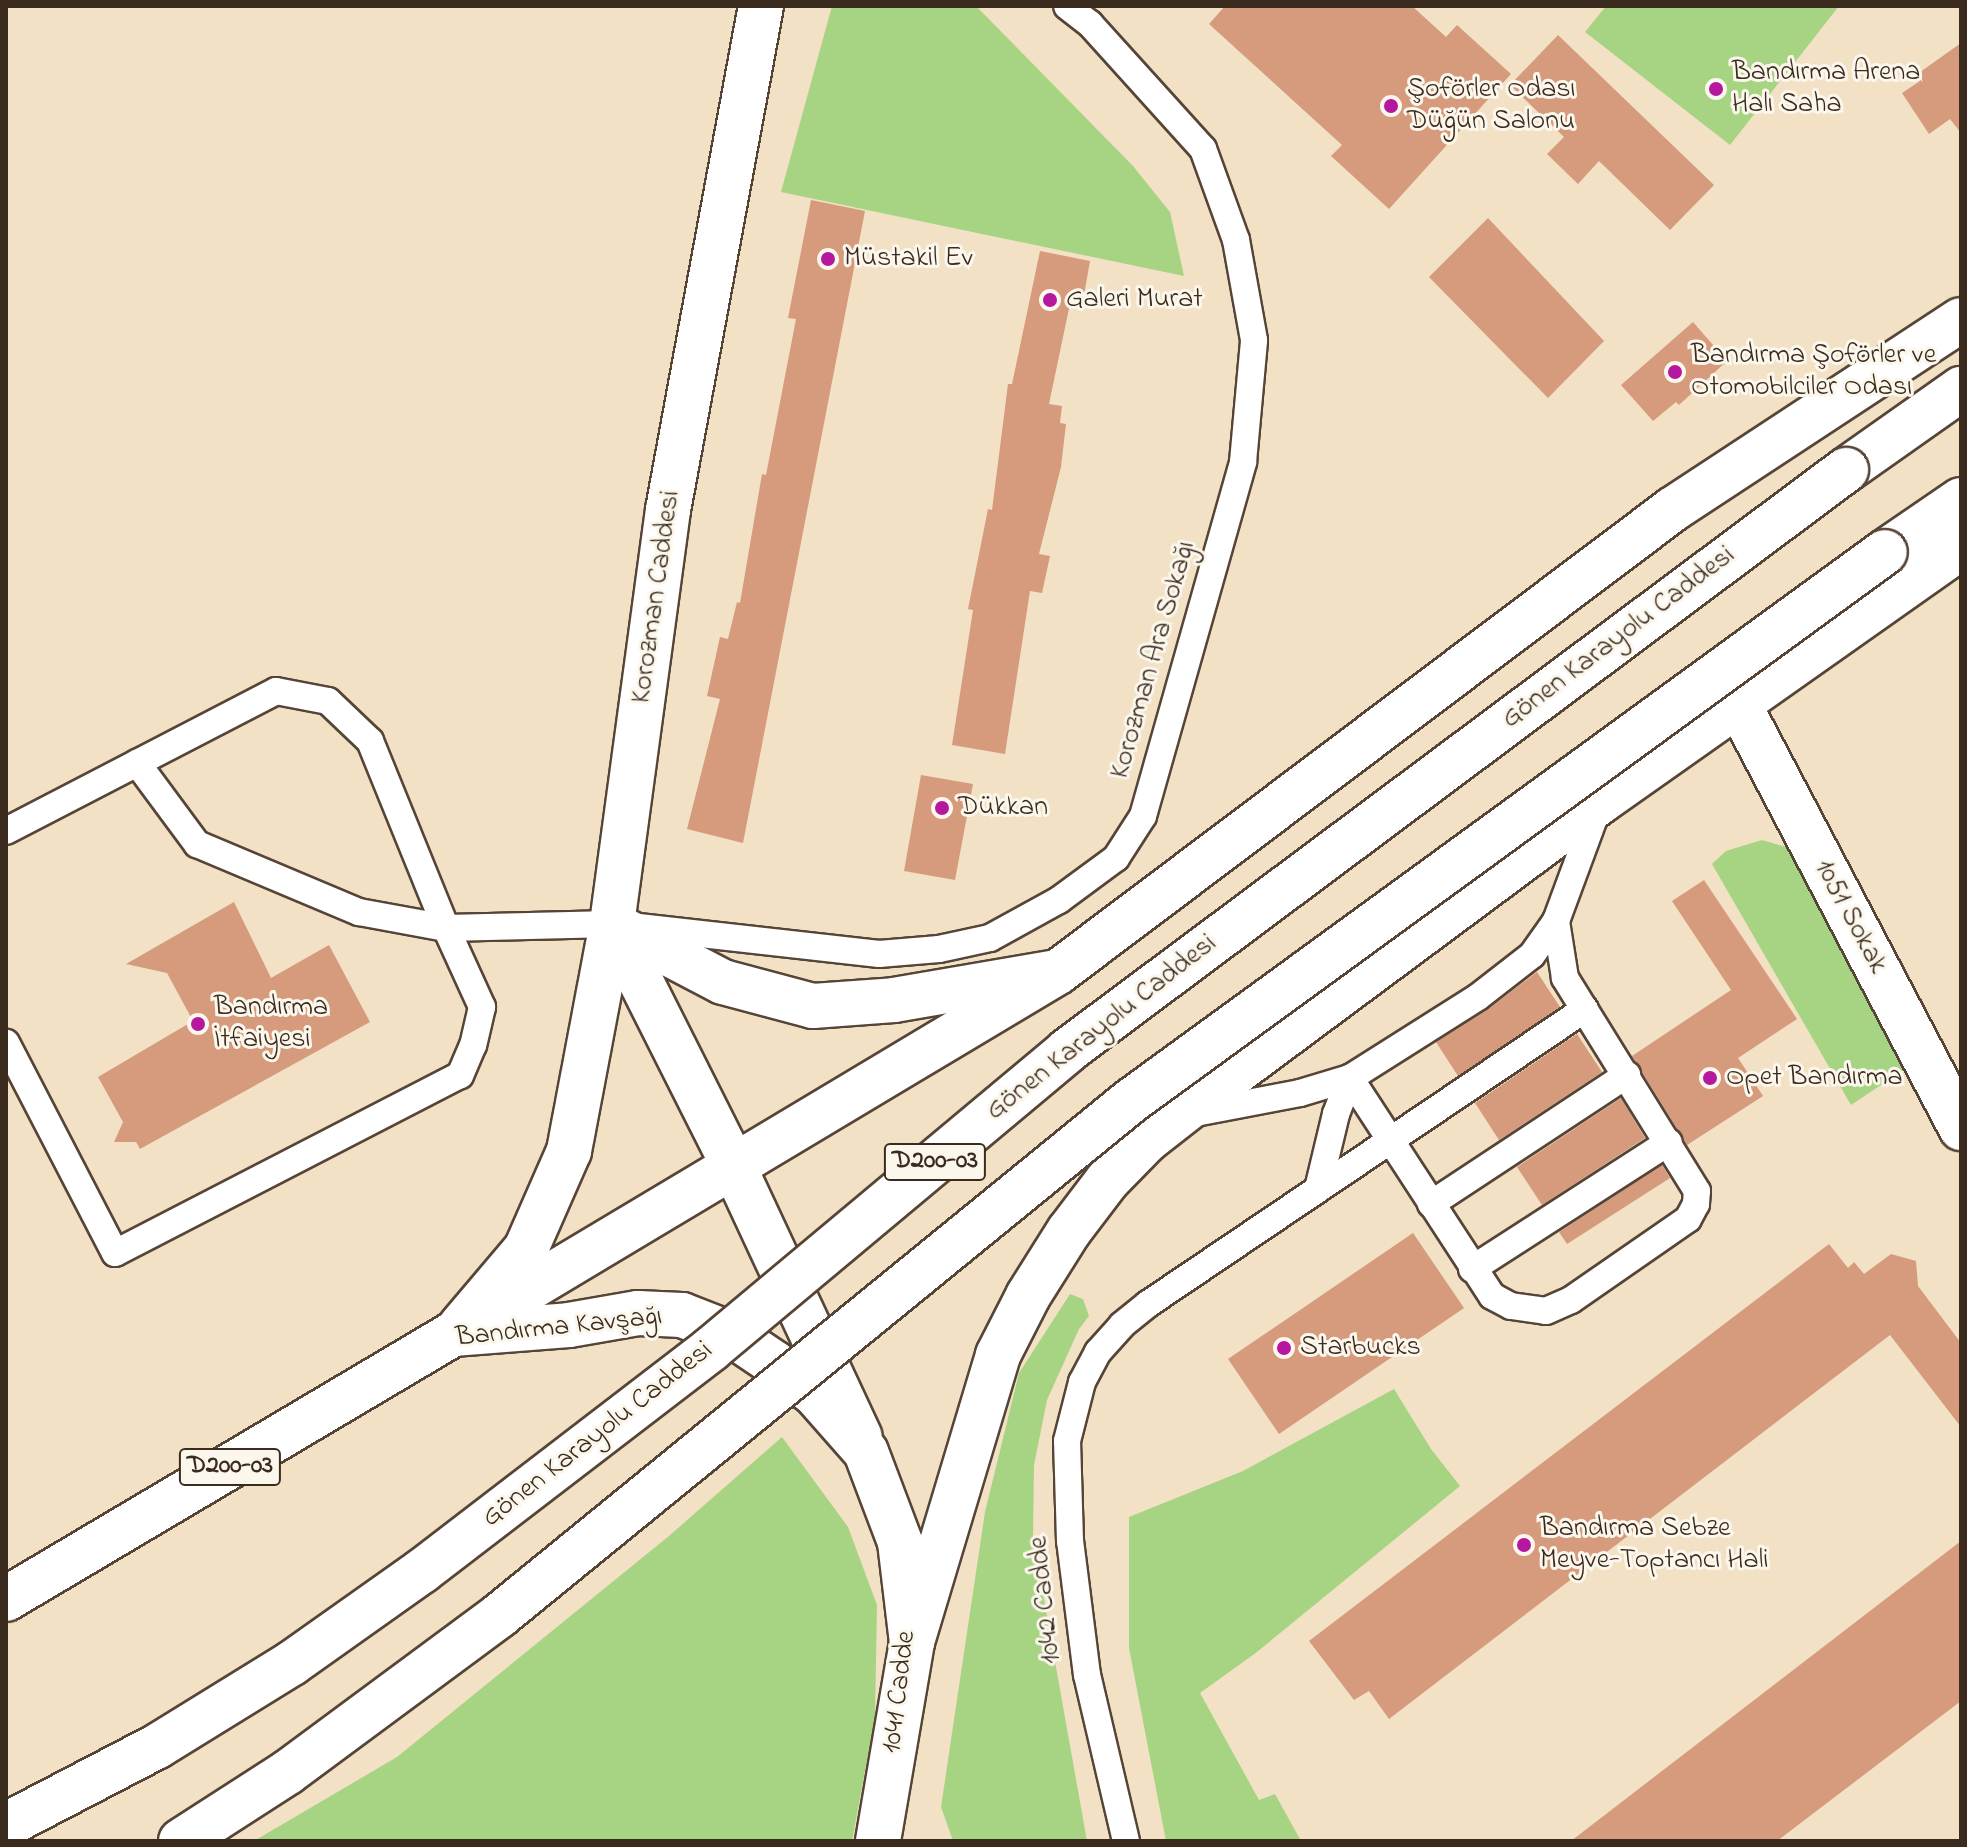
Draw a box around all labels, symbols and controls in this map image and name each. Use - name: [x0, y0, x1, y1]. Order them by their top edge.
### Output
- place label: Bandırma Arena Halı Saha: [1732, 56, 1920, 122]
- place label: Şoförler Odası Düğün Salonu: [1407, 73, 1576, 139]
- marker: Bandırma Arena Halı Saha: [1707, 80, 1725, 98]
- marker: Şoförler Odası Düğün Salonu: [1382, 97, 1400, 115]
- place label: Müstakil Ev: [844, 242, 972, 276]
- marker: Müstakil Ev: [819, 250, 837, 268]
- place label: Galeri Murat: [1066, 283, 1203, 317]
- marker: Galeri Murat: [1041, 291, 1059, 309]
- place label: Bandırma Şoförler ve Otomobilciler Odası: [1691, 339, 1936, 405]
- marker: Bandırma Şoförler ve Otomobilciler Odası: [1666, 363, 1684, 381]
- street label: Korozman Caddesi: [625, 488, 689, 706]
- street label: Korozman Ara Sokağı: [1104, 537, 1204, 783]
- street label: Gönen Karayolu Caddesi: [1496, 539, 1742, 737]
- place label: Dükkan: [958, 791, 1048, 825]
- marker: Dükkan: [933, 799, 951, 817]
- street label: 1051 Sokak: [1806, 854, 1894, 980]
- street label: Gönen Karayolu Caddesi: [980, 928, 1224, 1128]
- place label: Bandırma İtfaiyesi: [214, 991, 328, 1057]
- marker: Bandırma İtfaiyesi: [189, 1015, 207, 1033]
- place label: Opet Bandırma: [1726, 1061, 1903, 1095]
- marker: Opet Bandırma: [1701, 1069, 1719, 1087]
- road number: D200-03: [883, 1140, 987, 1184]
- street label: Bandırma Kavşağı: [454, 1300, 664, 1356]
- place label: Starbucks: [1300, 1331, 1421, 1365]
- street label: Gönen Karayolu Caddesi: [476, 1335, 720, 1535]
- marker: Starbucks: [1275, 1339, 1293, 1357]
- road number: D200-03: [178, 1445, 282, 1489]
- place label: Bandırma Sebze Meyve-Toptancı Hali: [1540, 1512, 1768, 1578]
- street label: 1042 Cadde: [1023, 1535, 1069, 1665]
- marker: Bandırma Sebze Meyve-Toptancı Hali: [1515, 1536, 1533, 1554]
- street label: 1041 Cadde: [876, 1629, 924, 1755]

